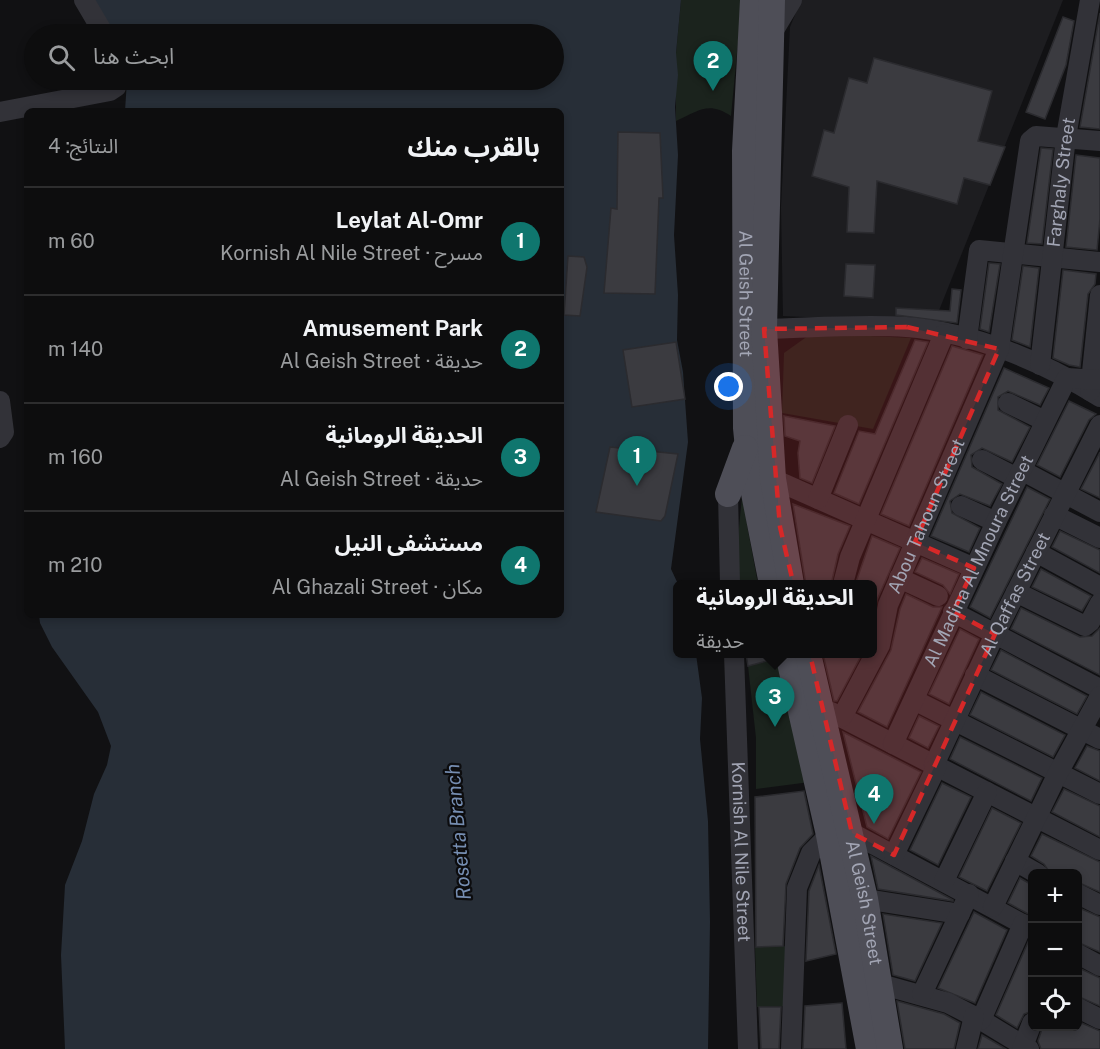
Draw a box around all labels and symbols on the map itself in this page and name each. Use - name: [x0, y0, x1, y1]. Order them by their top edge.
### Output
- pin: 2: [694, 42, 732, 91]
- street label: Farghaly Street: [1043, 116, 1079, 248]
- street label: Al Geish Street: [735, 230, 757, 357]
- your location: [714, 372, 743, 401]
- street label: Abou Tahoun Street: [883, 435, 969, 597]
- pin: 1: [618, 436, 656, 486]
- street label: Al Madina Al Mnoura Street: [919, 451, 1037, 670]
- street label: Al Qaffas Street: [975, 529, 1054, 659]
- pin: 3: [756, 678, 794, 727]
- street label: Kornish Al Nile Street: [728, 761, 755, 942]
- water label: Rosetta Branch: [440, 763, 476, 901]
- pin: 4: [854, 774, 894, 824]
- street label: Al Geish Street: [842, 838, 887, 967]

